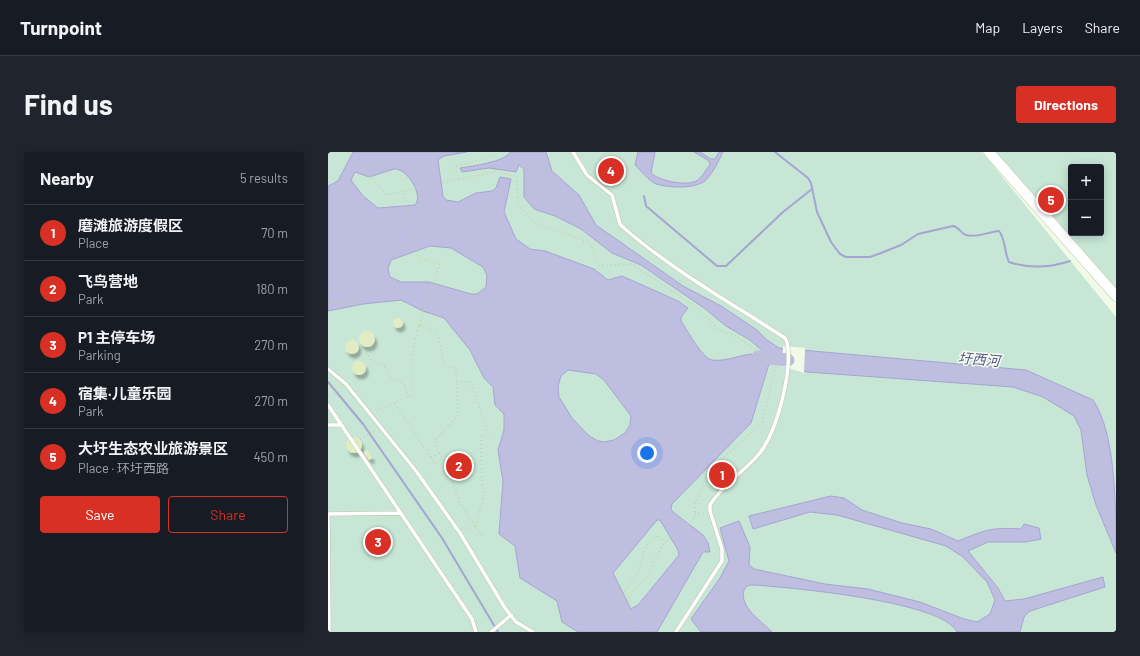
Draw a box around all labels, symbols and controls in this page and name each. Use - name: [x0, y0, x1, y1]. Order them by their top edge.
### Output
- text: Turnpoint: [20, 16, 102, 39]
- text: Map: [975, 19, 1000, 36]
- text: Layers: [1022, 19, 1063, 36]
- text: Share: [1085, 19, 1120, 36]
- button: Directions: [1016, 86, 1116, 123]
- text: Find us: [24, 87, 113, 121]
- pin: 4: [598, 156, 624, 186]
- map controls: [1068, 164, 1104, 236]
- button: +: [1068, 164, 1104, 200]
- text: Nearby: [40, 168, 94, 188]
- text: 5 results: [240, 170, 288, 186]
- pin: 5: [1038, 185, 1064, 215]
- button: −: [1068, 200, 1104, 236]
- text: 磨滩旅游度假区: [78, 216, 183, 234]
- text: 1: [51, 225, 55, 241]
- text: 70 m: [261, 225, 288, 241]
- text: Place: [78, 235, 109, 251]
- text: 飞鸟营地: [78, 272, 138, 290]
- text: 2: [49, 281, 57, 297]
- text: 180 m: [256, 281, 288, 297]
- text: Park: [78, 291, 104, 307]
- text: P1 主停车场: [78, 328, 155, 346]
- text: 3: [49, 337, 57, 353]
- text: 270 m: [254, 337, 288, 353]
- text: Parking: [78, 347, 121, 363]
- water label: 圩西河: [957, 349, 1004, 370]
- text: 宿集·儿童乐园: [78, 384, 172, 402]
- text: 4: [49, 393, 57, 409]
- text: 270 m: [254, 393, 288, 409]
- text: Park: [78, 403, 104, 419]
- text: 大圩生态农业旅游景区: [78, 439, 228, 457]
- your location: [637, 443, 657, 463]
- text: 5: [49, 449, 57, 465]
- text: 450 m: [253, 449, 288, 465]
- pin: 2: [446, 451, 472, 481]
- text: Place · 环圩西路: [78, 460, 169, 476]
- pin: 1: [709, 460, 735, 490]
- button: Save: [40, 496, 160, 533]
- button: Share: [168, 496, 288, 533]
- pin: 3: [365, 527, 391, 557]

